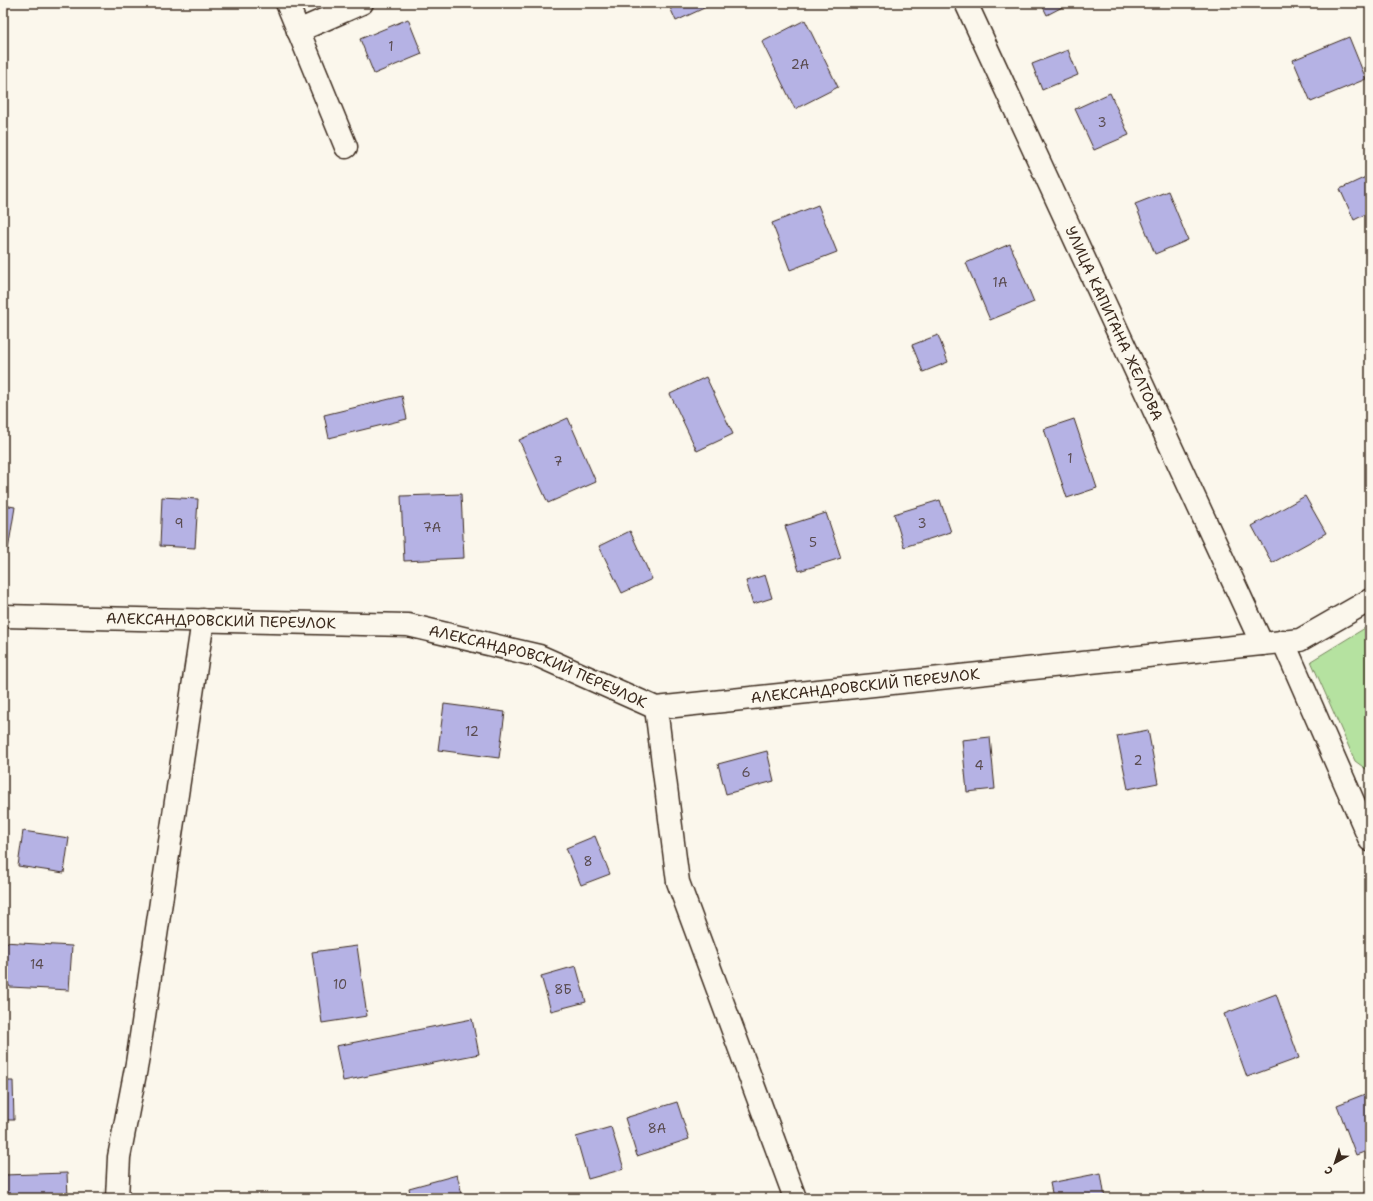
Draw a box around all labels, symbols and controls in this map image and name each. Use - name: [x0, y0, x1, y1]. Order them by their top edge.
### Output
- house number: 1: [388, 38, 394, 55]
- house number: 2А: [791, 56, 809, 73]
- house number: 3: [1097, 114, 1107, 131]
- street label: УЛИЦА КАПИТАНА ЖЕЛТОВА: [1060, 223, 1168, 424]
- house number: 1А: [993, 274, 1007, 291]
- house number: 1: [1067, 450, 1073, 467]
- house number: 7: [553, 453, 563, 470]
- house number: 9: [174, 515, 184, 532]
- house number: 3: [917, 515, 927, 532]
- house number: 7А: [423, 519, 441, 536]
- house number: 5: [809, 534, 817, 551]
- street label: АЛЕКСАНДРОВСКИЙ ПЕРЕУЛОК: [106, 608, 337, 633]
- street label: АЛЕКСАНДРОВСКИЙ ПЕРЕУЛОК: [427, 620, 651, 713]
- street label: АЛЕКСАНДРОВСКИЙ ПЕРЕУЛОК: [750, 664, 981, 708]
- house number: 12: [465, 723, 479, 740]
- house number: 2: [1133, 752, 1143, 769]
- house number: 4: [974, 757, 984, 774]
- house number: 6: [741, 764, 751, 781]
- house number: 8: [583, 853, 593, 870]
- house number: 14: [30, 956, 44, 973]
- house number: 10: [333, 976, 347, 993]
- house number: 8Б: [554, 981, 572, 998]
- house number: 8А: [648, 1120, 666, 1137]
- north arrow: [1315, 1143, 1355, 1183]
- text: С: [1321, 1162, 1336, 1178]

